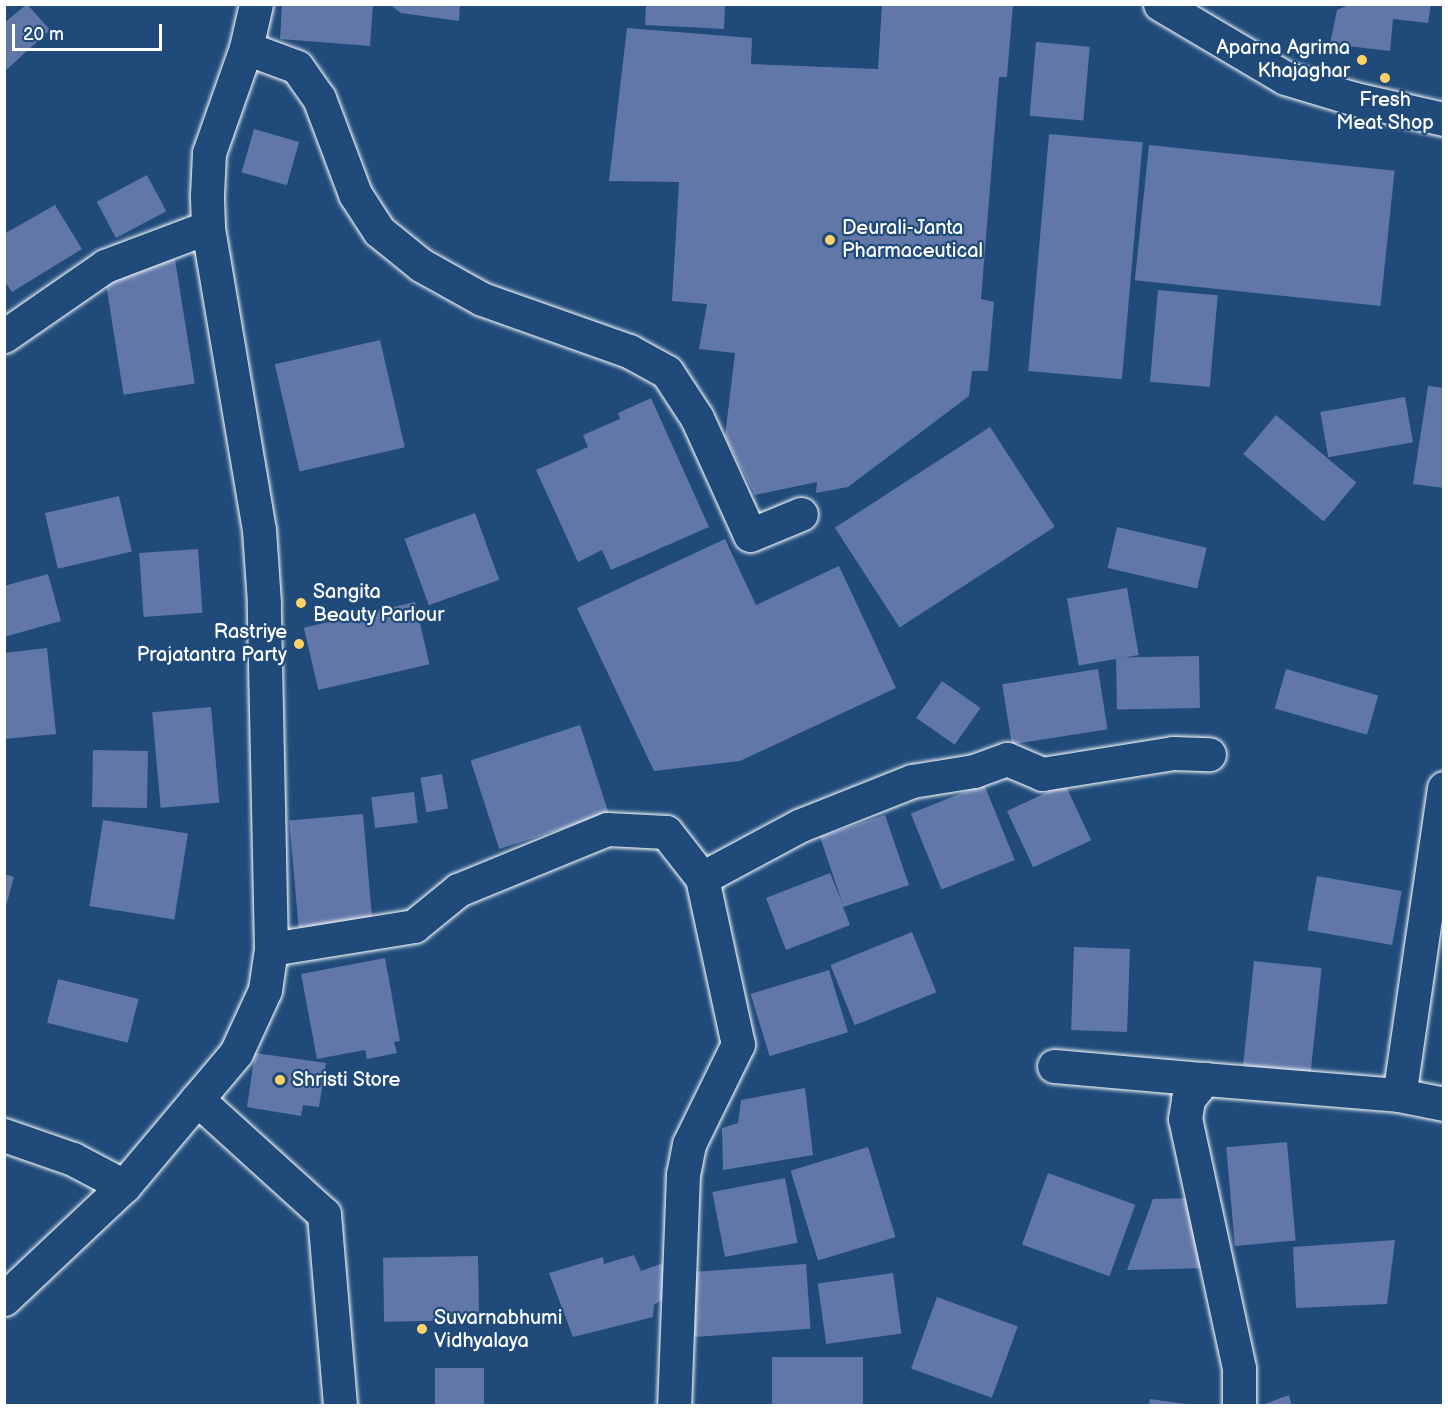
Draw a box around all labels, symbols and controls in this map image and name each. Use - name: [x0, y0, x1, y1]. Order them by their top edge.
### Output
- scale bar: [15, 12, 165, 50]
- text: 20 m: [23, 24, 64, 45]
- place label: Aparna Agrima Khajaghar: [1217, 36, 1350, 83]
- marker: Aparna Agrima Khajaghar: [1355, 53, 1369, 67]
- marker: Fresh Meat Shop: [1378, 71, 1392, 85]
- place label: Fresh Meat Shop: [1336, 88, 1434, 135]
- place label: Deurali-Janta Pharmaceutical: [842, 216, 983, 263]
- marker: Deurali-Janta Pharmaceutical: [823, 233, 837, 247]
- place label: Sangita Beauty Parlour: [313, 580, 446, 627]
- marker: Sangita Beauty Parlour: [294, 596, 308, 610]
- place label: Rastriye Prajatantra Party: [137, 620, 287, 667]
- marker: Rastriye Prajatantra Party: [292, 637, 306, 651]
- place label: Shristi Store: [292, 1068, 401, 1092]
- marker: Shristi Store: [273, 1073, 287, 1087]
- place label: Suvarnabhumi Vidhyalaya: [434, 1306, 562, 1353]
- marker: Suvarnabhumi Vidhyalaya: [415, 1322, 429, 1336]

